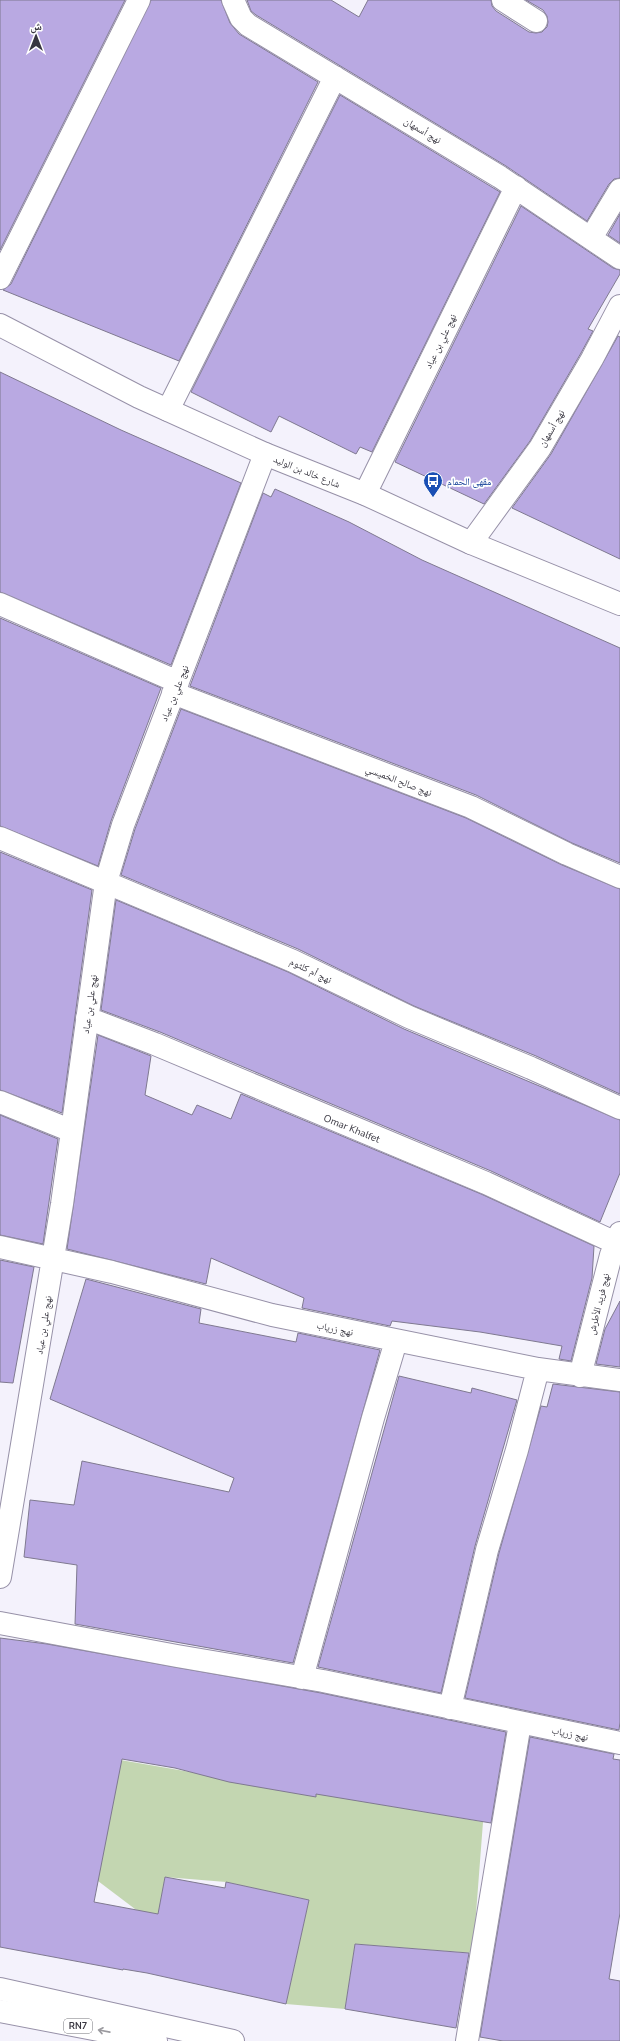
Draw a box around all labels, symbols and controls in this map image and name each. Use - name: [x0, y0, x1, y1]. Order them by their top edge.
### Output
- north arrow: [16, 16, 56, 56]
- text: ش: [30, 19, 42, 34]
- street label: نهج أسمهان: [401, 114, 444, 148]
- street label: نهج علي بن عياد: [422, 312, 461, 371]
- street label: نهج أسمهان: [535, 407, 569, 450]
- street label: شارع خالد بن الوليد: [271, 452, 342, 492]
- bus stop icon: مقهى الحمام: [422, 470, 444, 498]
- place label: مقهى الحمام: [447, 475, 492, 489]
- street label: نهج علي بن عياد: [157, 663, 193, 724]
- street label: نهج صالح الخميسي: [363, 762, 434, 801]
- street label: نهج أم كلثوم: [287, 955, 334, 987]
- street label: نهج علي بن عياد: [79, 974, 102, 1035]
- street label: Omar Khalfet: [321, 1111, 382, 1147]
- street label: نهج فريد الأطرش: [585, 1272, 613, 1337]
- street label: نهج علي بن عياد: [32, 1295, 56, 1356]
- street label: نهج زرياب: [315, 1318, 355, 1340]
- street label: نهج زرياب: [550, 1723, 590, 1745]
- road number: RN7: [64, 2019, 92, 2033]
- one-way arrow: [97, 2026, 110, 2034]

